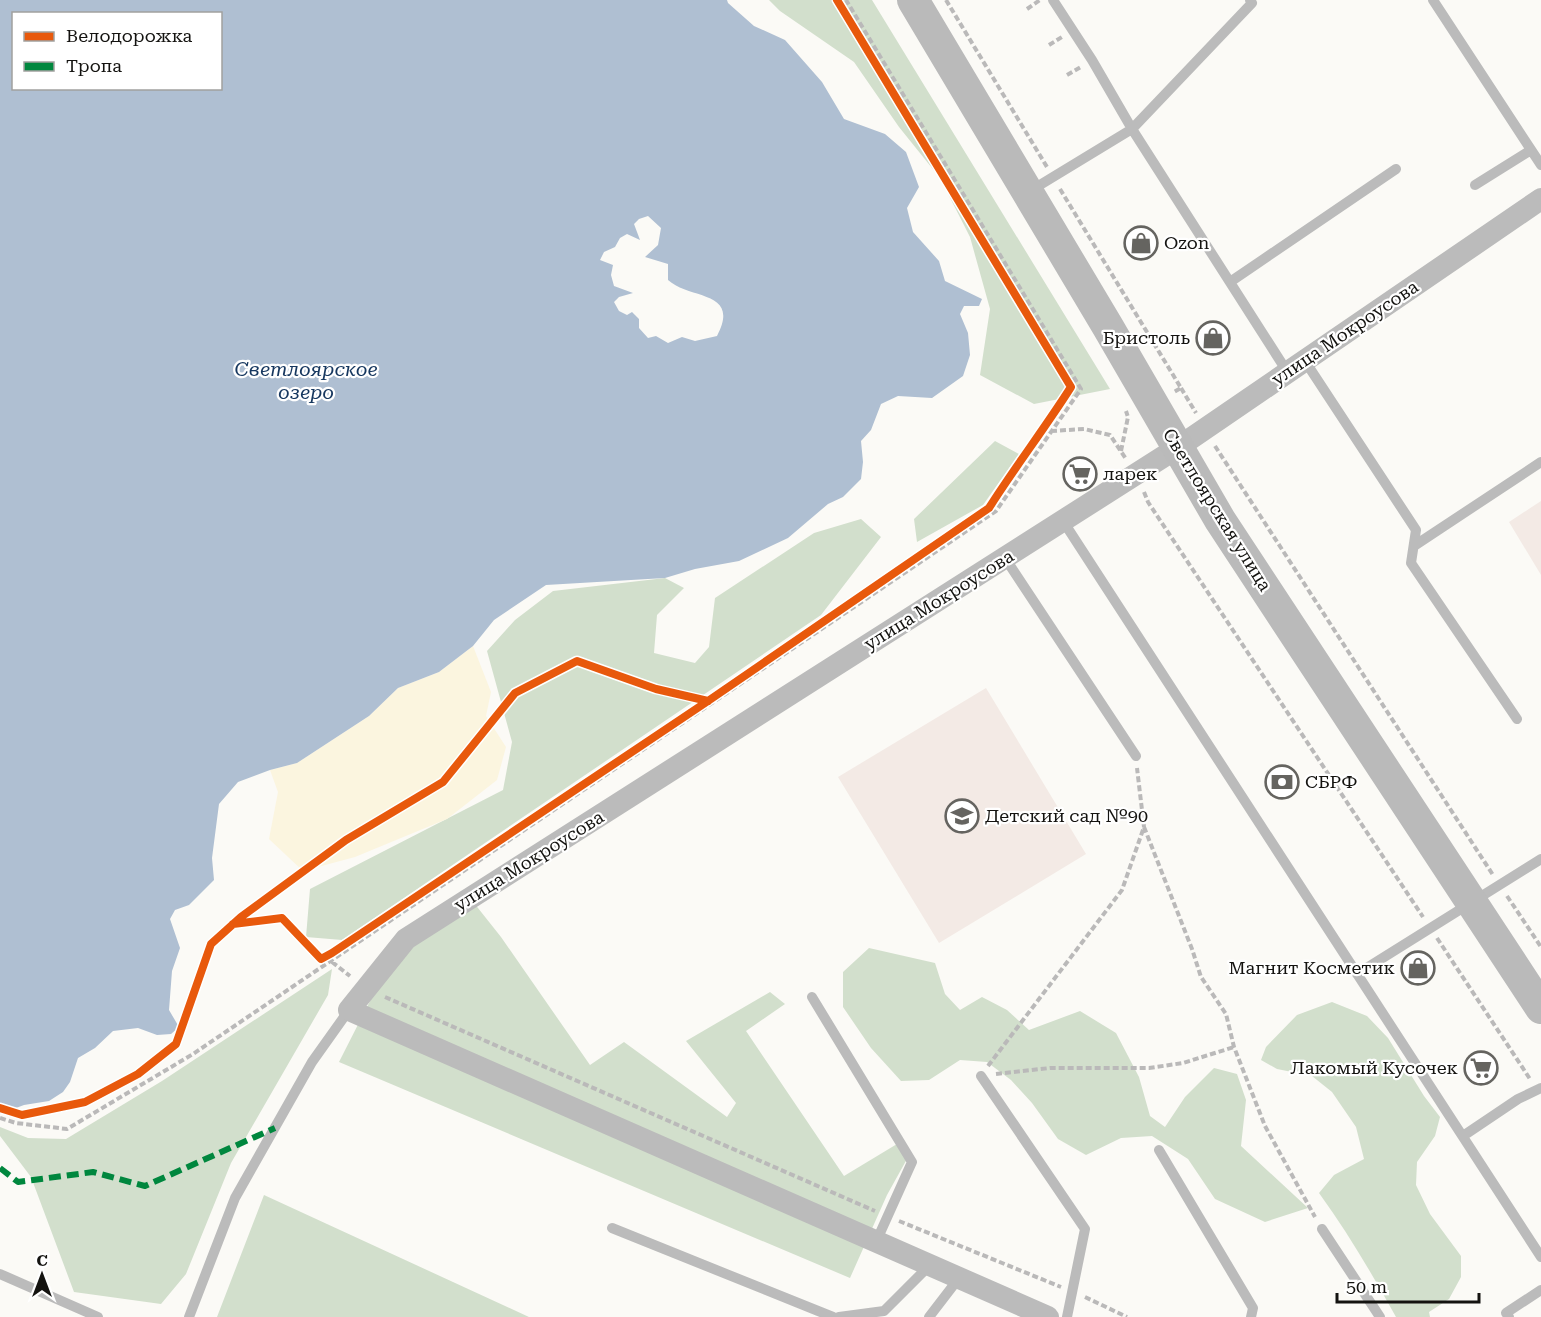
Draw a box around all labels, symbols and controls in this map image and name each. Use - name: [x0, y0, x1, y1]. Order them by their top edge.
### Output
- legend: [12, 12, 222, 90]
- text: Велодорожка: [66, 25, 192, 46]
- text: Тропа: [66, 55, 122, 76]
- shop icon: Ozon: [1123, 225, 1159, 261]
- place label: Ozon: [1164, 232, 1210, 253]
- street label: улица Мокроусова: [1267, 276, 1422, 389]
- shop icon: Бристоль: [1195, 320, 1231, 356]
- place label: Бристоль: [1103, 327, 1191, 348]
- water label: Светлоярское озеро: [234, 357, 378, 404]
- street label: Светлоярская улица: [1159, 425, 1276, 595]
- supermarket icon: ларек: [1062, 456, 1098, 492]
- place label: ларек: [1103, 463, 1157, 484]
- street label: улица Мокроусова: [860, 545, 1018, 654]
- bank icon: СБРФ: [1264, 764, 1300, 800]
- place label: СБРФ: [1305, 771, 1357, 792]
- school or university icon: Детский сад №90: [944, 798, 980, 834]
- place label: Детский сад №90: [985, 805, 1148, 826]
- street label: улица Мокроусова: [450, 806, 608, 915]
- shop icon: Магнит Косметик: [1400, 950, 1436, 986]
- place label: Магнит Косметик: [1229, 957, 1395, 978]
- supermarket icon: Лакомый Кусочек: [1463, 1050, 1499, 1086]
- place label: Лакомый Кусочек: [1291, 1057, 1458, 1078]
- north arrow: [12, 1245, 72, 1305]
- text: С: [36, 1251, 48, 1270]
- scale bar: [1337, 1266, 1480, 1304]
- text: 50 m: [1346, 1276, 1387, 1297]

